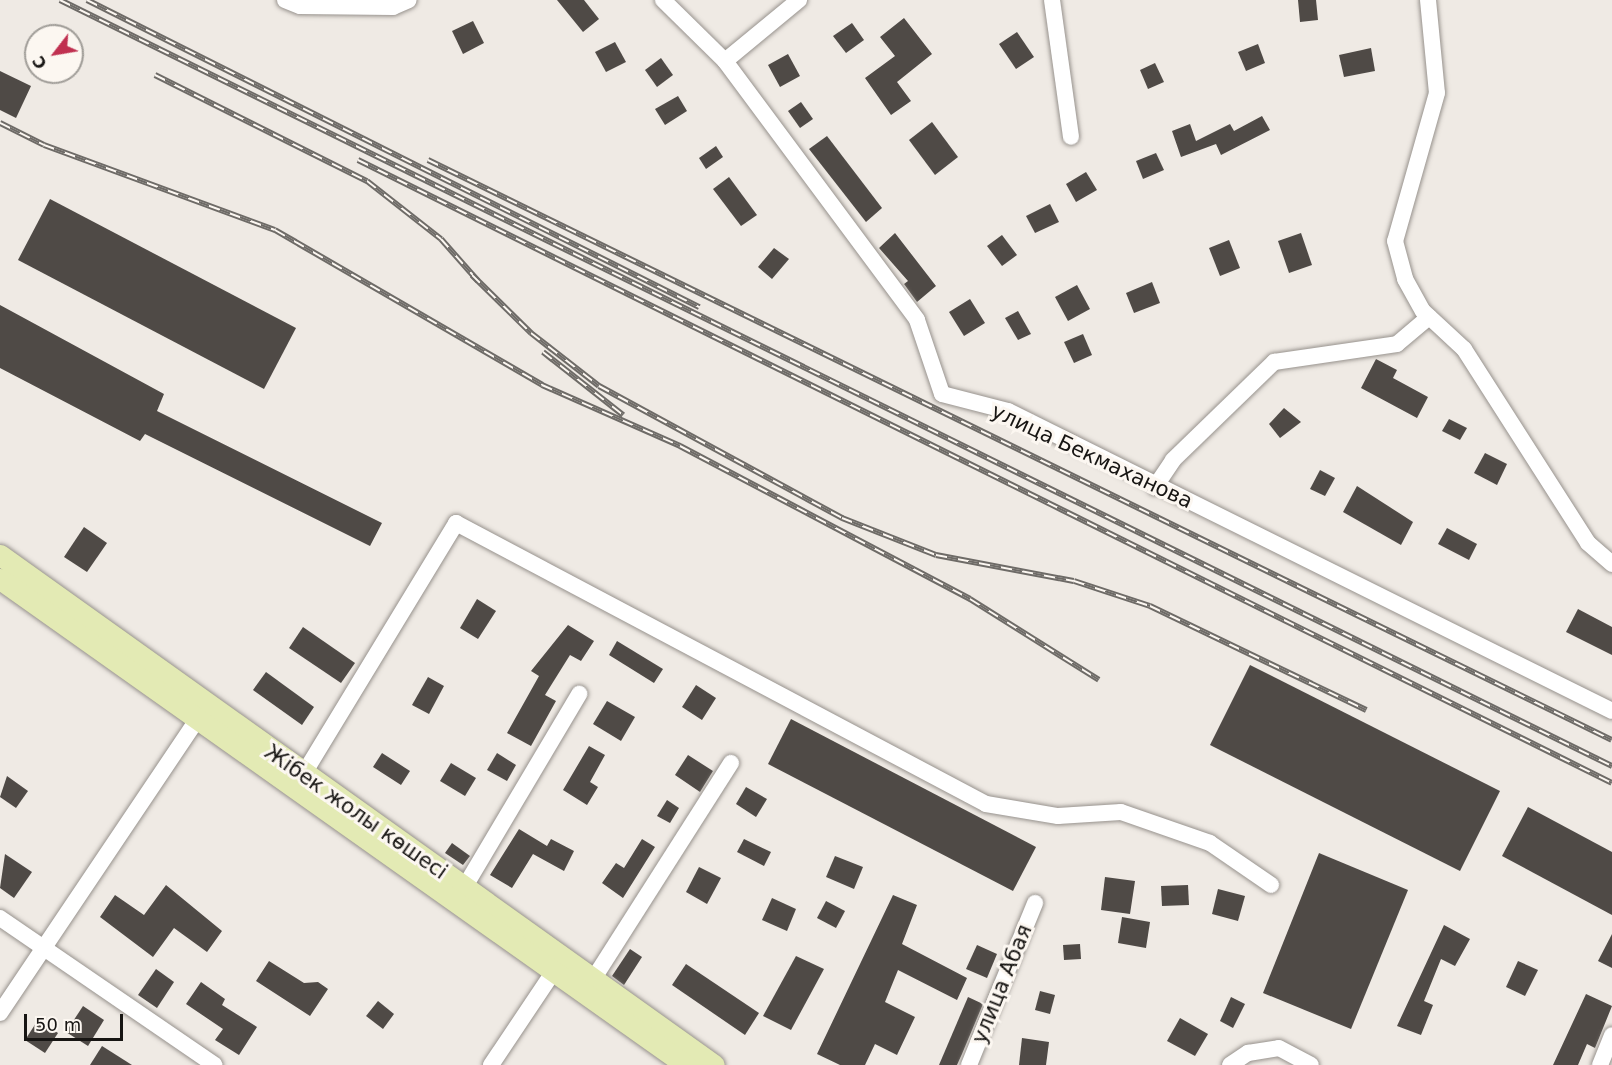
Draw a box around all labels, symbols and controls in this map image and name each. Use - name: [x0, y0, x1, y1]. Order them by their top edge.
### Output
- north arrow: [24, 24, 84, 84]
- text: С: [29, 53, 51, 72]
- street label: улица Бекмаханова: [987, 398, 1197, 514]
- street label: Жібек жолы көшесі: [260, 739, 452, 885]
- street label: улица Абая: [967, 921, 1037, 1047]
- scale bar: [27, 1002, 126, 1040]
- text: 50 m: [35, 1014, 81, 1035]

